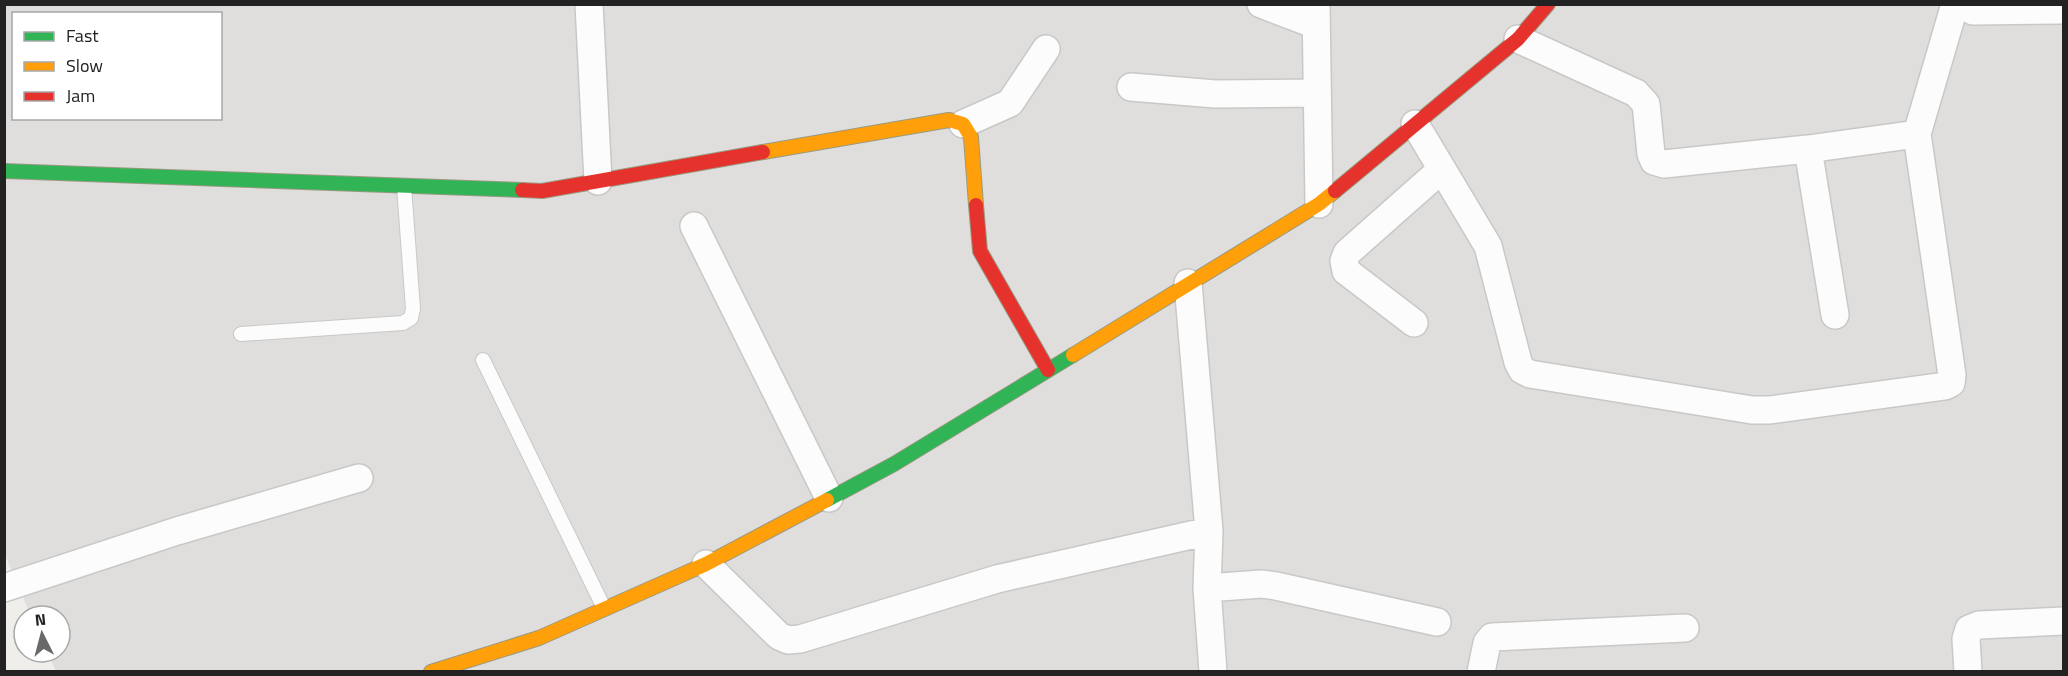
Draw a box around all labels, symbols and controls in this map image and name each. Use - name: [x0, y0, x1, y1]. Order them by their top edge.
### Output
- legend: [12, 12, 222, 120]
- text: Fast: [66, 22, 99, 49]
- text: Slow: [66, 52, 103, 79]
- text: Jam: [66, 82, 95, 109]
- north arrow: [12, 604, 72, 664]
- text: N: [34, 607, 47, 632]

